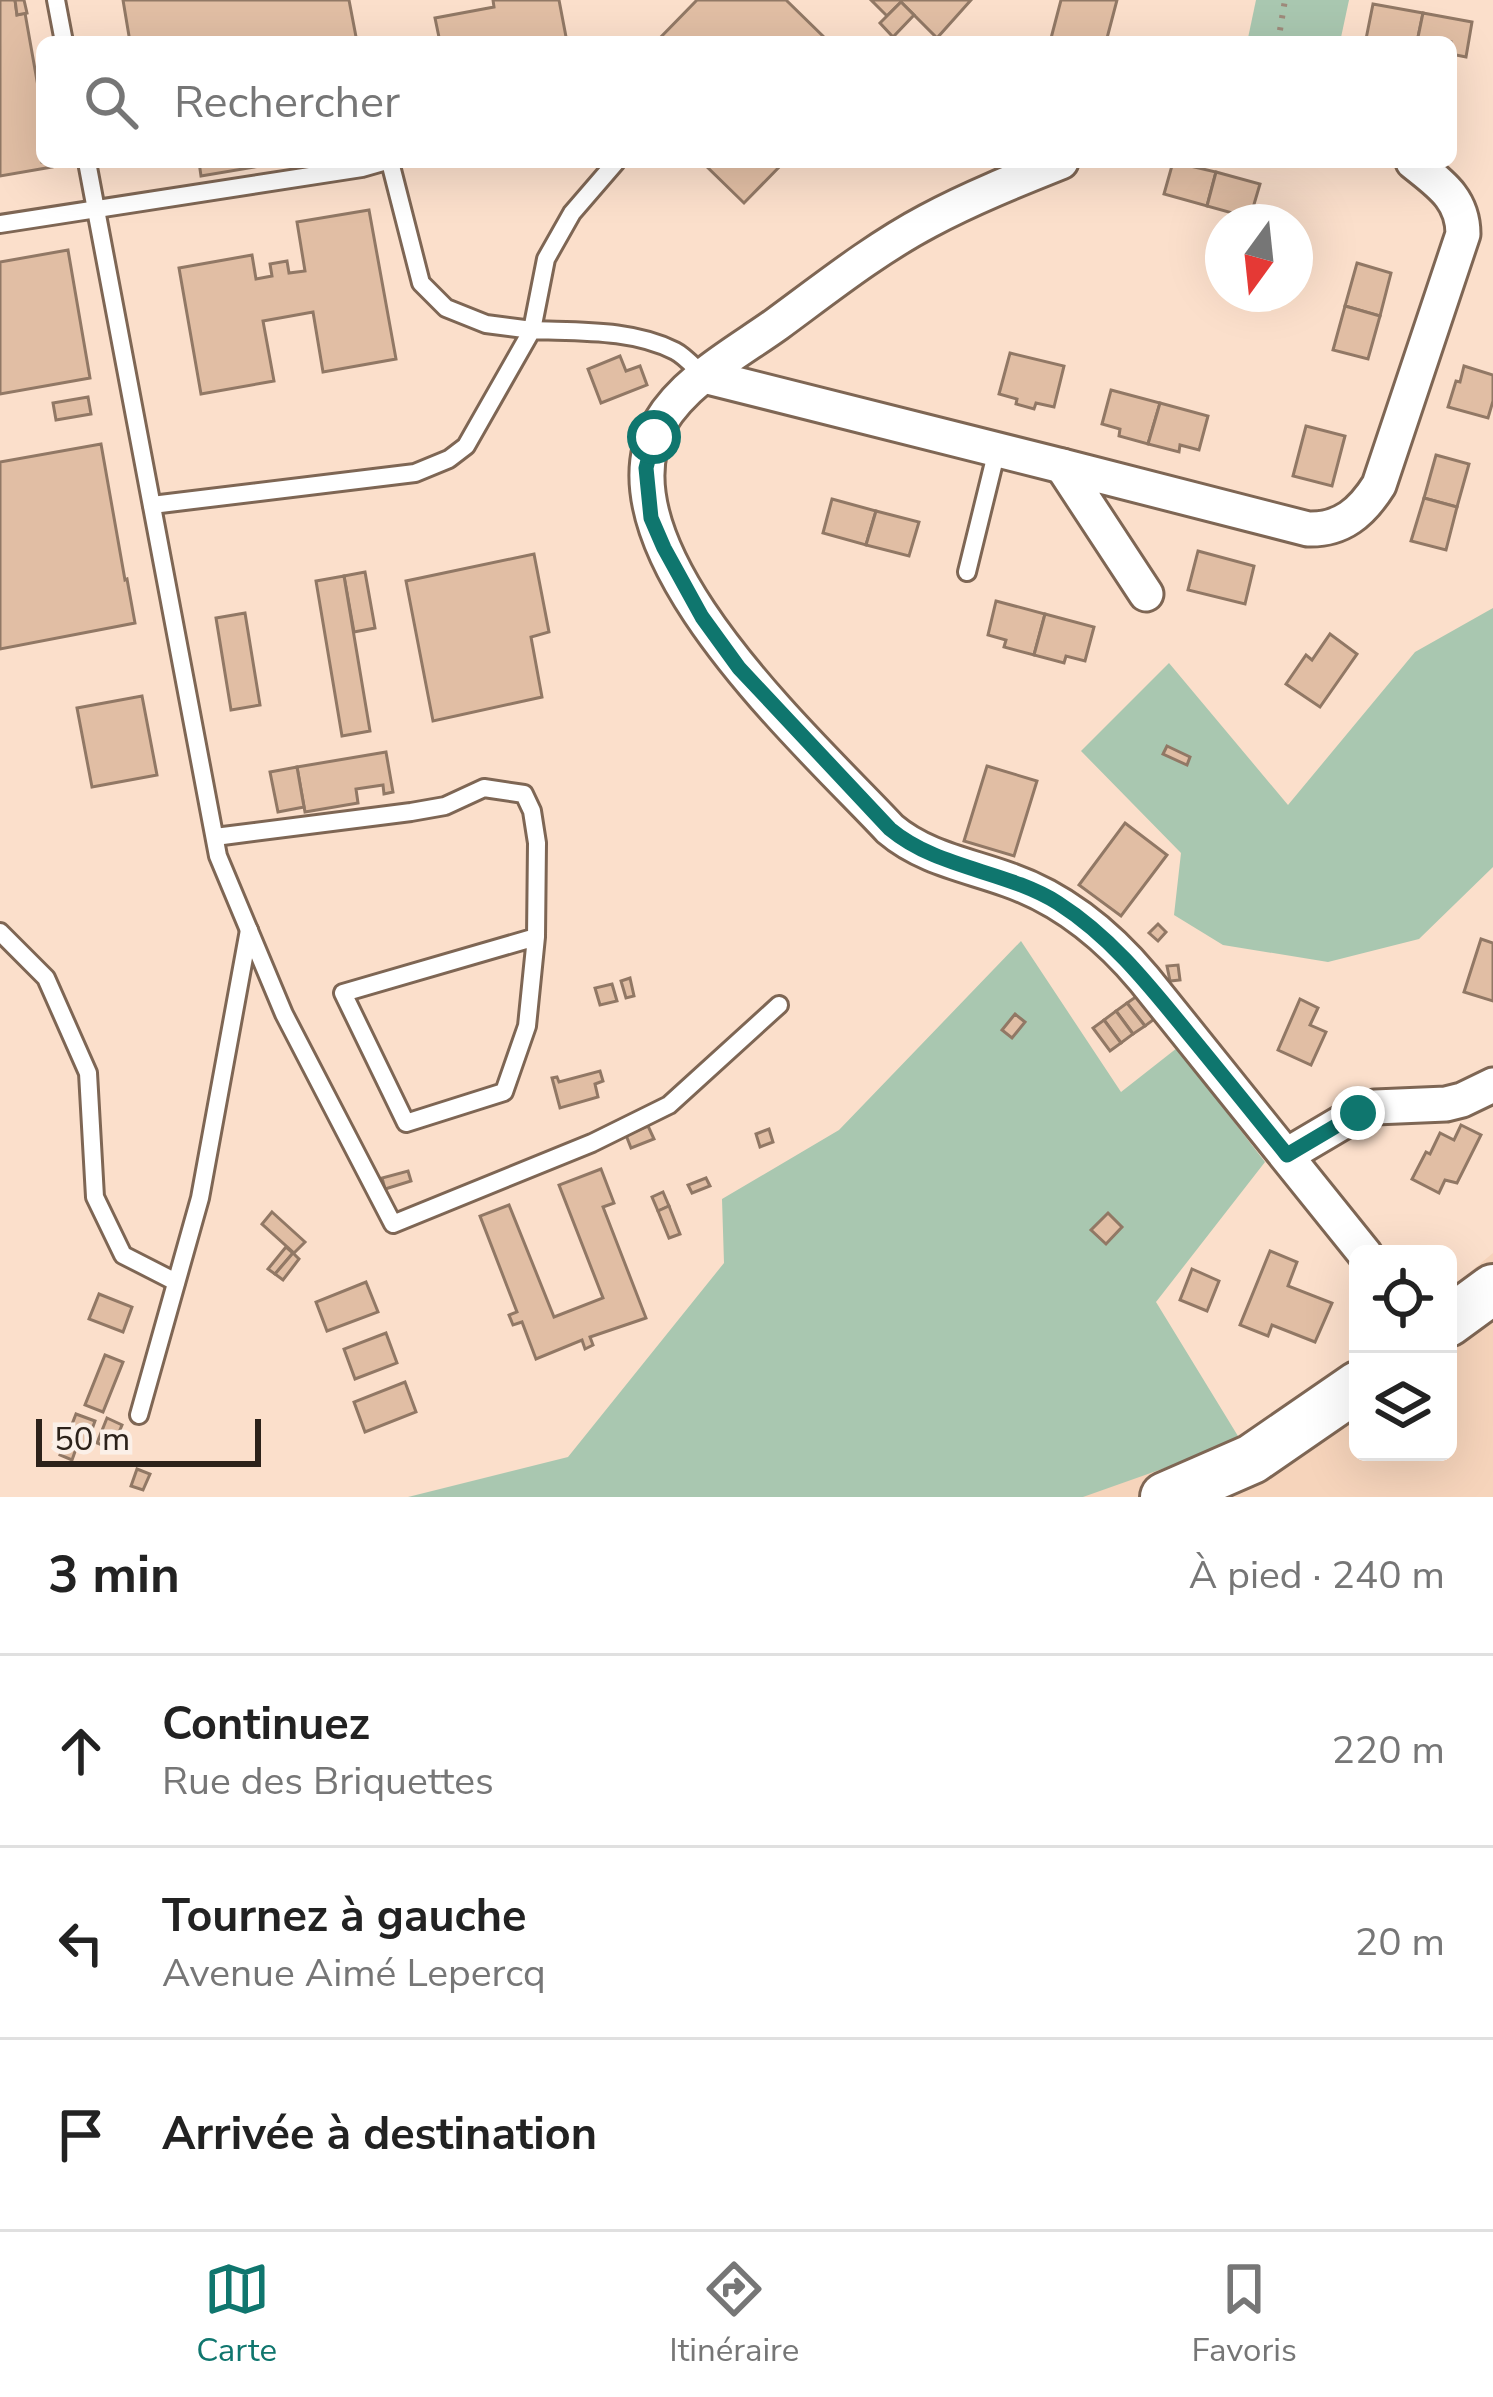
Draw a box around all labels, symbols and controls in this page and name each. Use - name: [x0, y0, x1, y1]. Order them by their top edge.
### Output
- search box: [36, 36, 1457, 168]
- icon: search: [78, 69, 144, 135]
- text: Rechercher: [174, 72, 400, 133]
- north arrow: [1205, 204, 1313, 312]
- route start: [627, 410, 681, 464]
- route end: [1331, 1086, 1385, 1140]
- map controls: [1349, 1245, 1457, 1461]
- button: locate: [1349, 1245, 1457, 1353]
- button: layers: [1349, 1353, 1457, 1461]
- scale bar: [36, 1413, 261, 1466]
- text: 50 m: [54, 1417, 130, 1462]
- text: 3 min: [48, 1540, 180, 1610]
- text: À pied · 240 m: [1189, 1549, 1445, 1602]
- text: Continuez: [162, 1694, 370, 1755]
- icon: ahead: [48, 1718, 114, 1784]
- text: 220 m: [1331, 1724, 1445, 1777]
- text: Rue des Briquettes: [162, 1755, 494, 1808]
- text: Tournez à gauche: [162, 1886, 527, 1947]
- icon: left: [48, 1910, 114, 1976]
- text: 20 m: [1355, 1916, 1445, 1969]
- text: Avenue Aimé Lepercq: [162, 1947, 546, 2000]
- icon: arrive: [48, 2102, 114, 2168]
- text: Arrivée à destination: [162, 2104, 597, 2165]
- tab: Carte: [196, 2256, 277, 2373]
- tab: Itinéraire: [669, 2256, 799, 2373]
- tab: Favoris: [1192, 2256, 1297, 2373]

